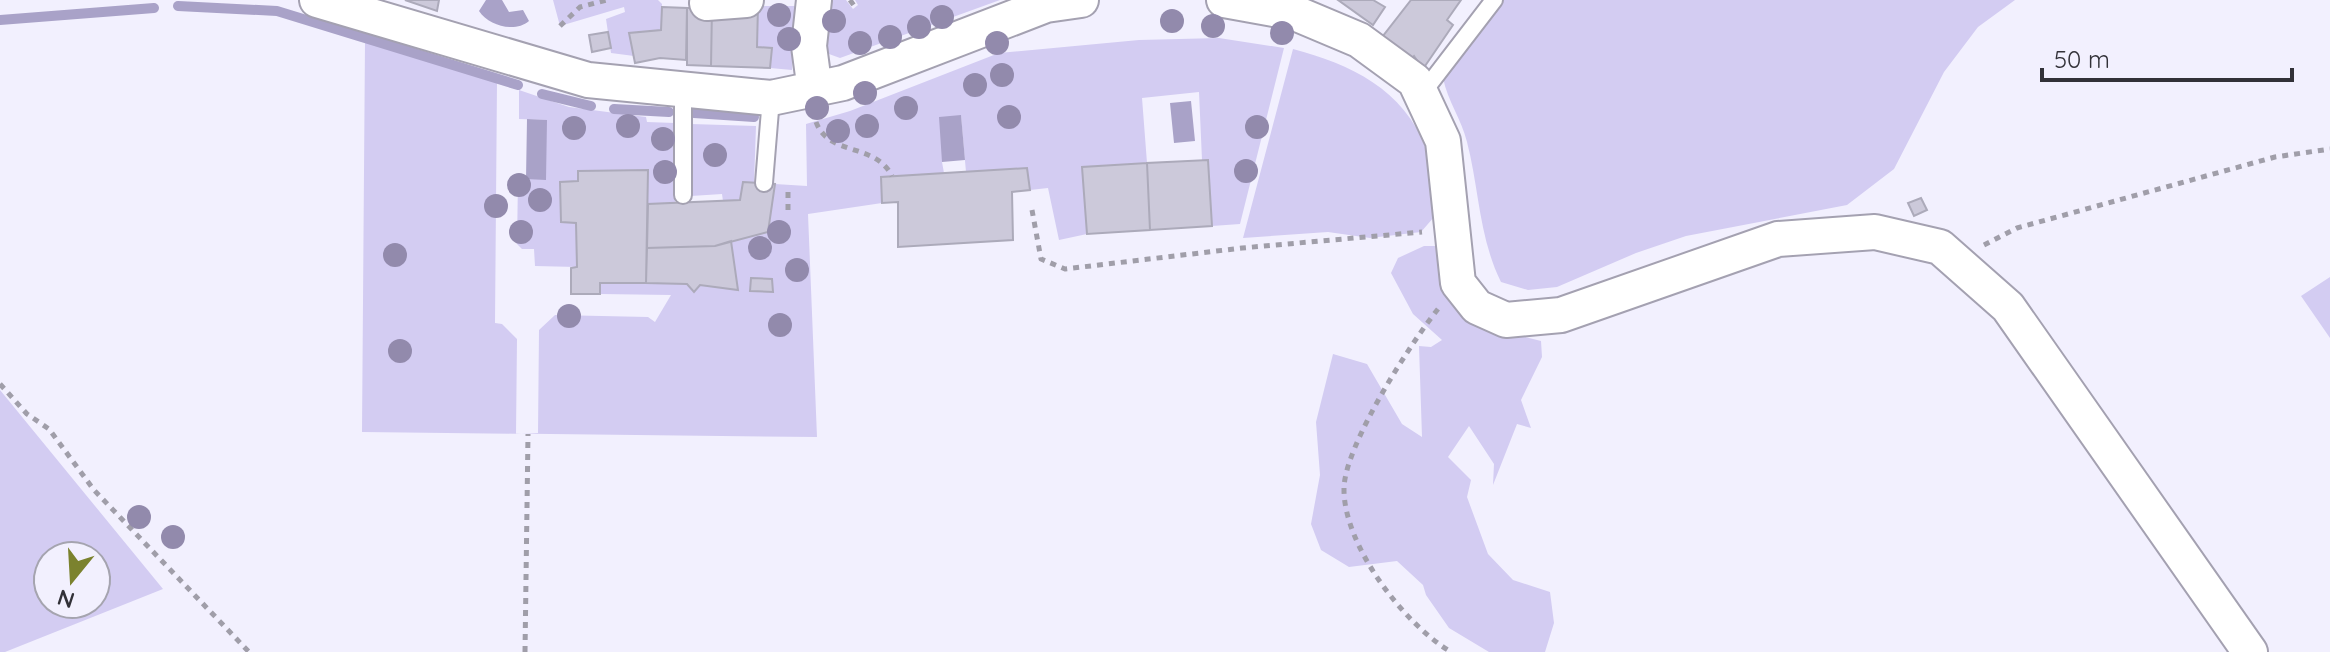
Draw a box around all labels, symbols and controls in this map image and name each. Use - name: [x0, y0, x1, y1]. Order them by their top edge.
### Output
- scale bar: [2042, 32, 2292, 82]
- text: 50 m: [2054, 44, 2110, 74]
- north arrow: [32, 540, 112, 620]
- text: N: [54, 583, 78, 615]

